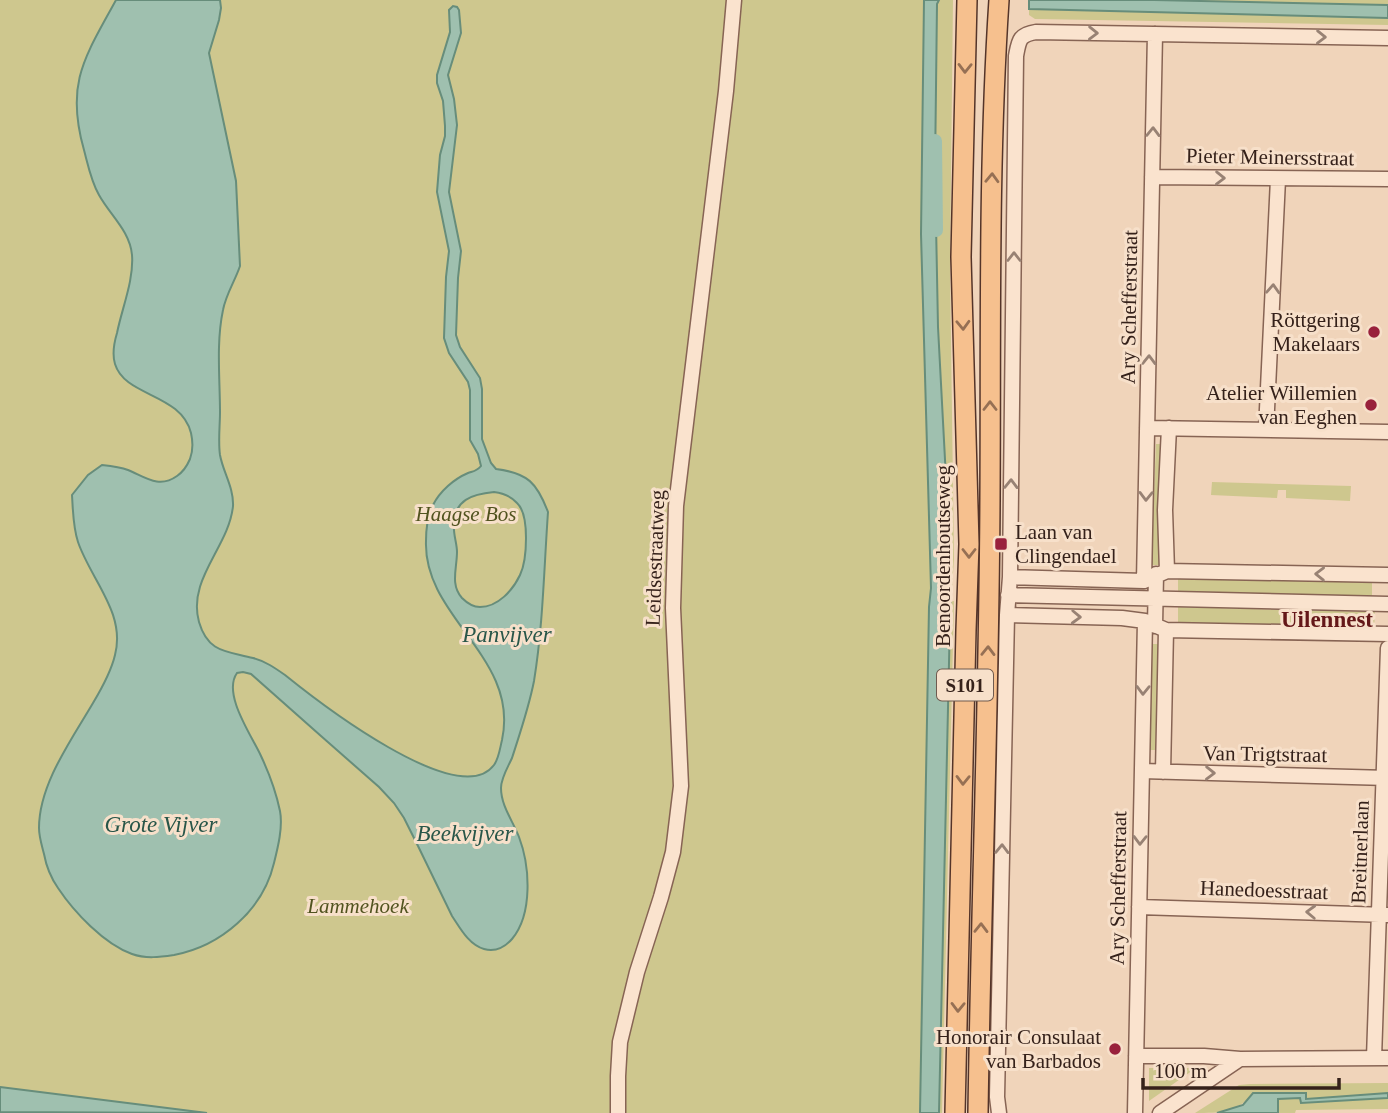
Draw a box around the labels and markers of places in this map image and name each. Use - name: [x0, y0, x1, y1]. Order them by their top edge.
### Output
- place label: Röttgering Makelaars: [1270, 308, 1360, 356]
- marker: Röttgering Makelaars: [1366, 324, 1382, 340]
- place label: Atelier Willemien van Eeghen: [1206, 381, 1357, 429]
- marker: Atelier Willemien van Eeghen: [1363, 397, 1379, 413]
- place label: Laan van Clingendael: [1015, 520, 1117, 568]
- marker: Laan van Clingendael: [993, 536, 1009, 552]
- place label: Honorair Consulaat van Barbados: [936, 1025, 1101, 1073]
- marker: Honorair Consulaat van Barbados: [1107, 1041, 1123, 1057]

